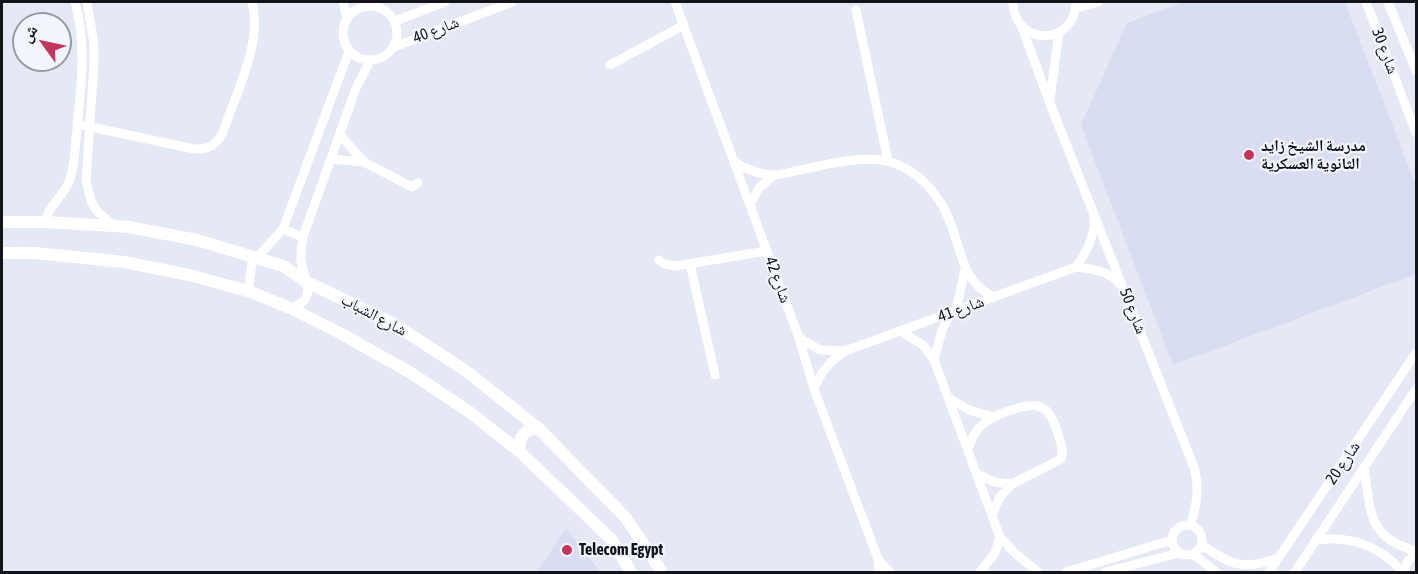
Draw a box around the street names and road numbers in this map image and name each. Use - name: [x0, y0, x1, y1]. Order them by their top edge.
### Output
- street label: شارع 40: [410, 12, 462, 48]
- street label: شارع 30: [1367, 25, 1403, 77]
- street label: شارع 42: [761, 254, 795, 306]
- street label: شارع 50: [1115, 285, 1151, 337]
- street label: شارع الشباب: [338, 290, 410, 340]
- street label: شارع 41: [935, 292, 987, 326]
- street label: شارع 20: [1322, 438, 1364, 488]

